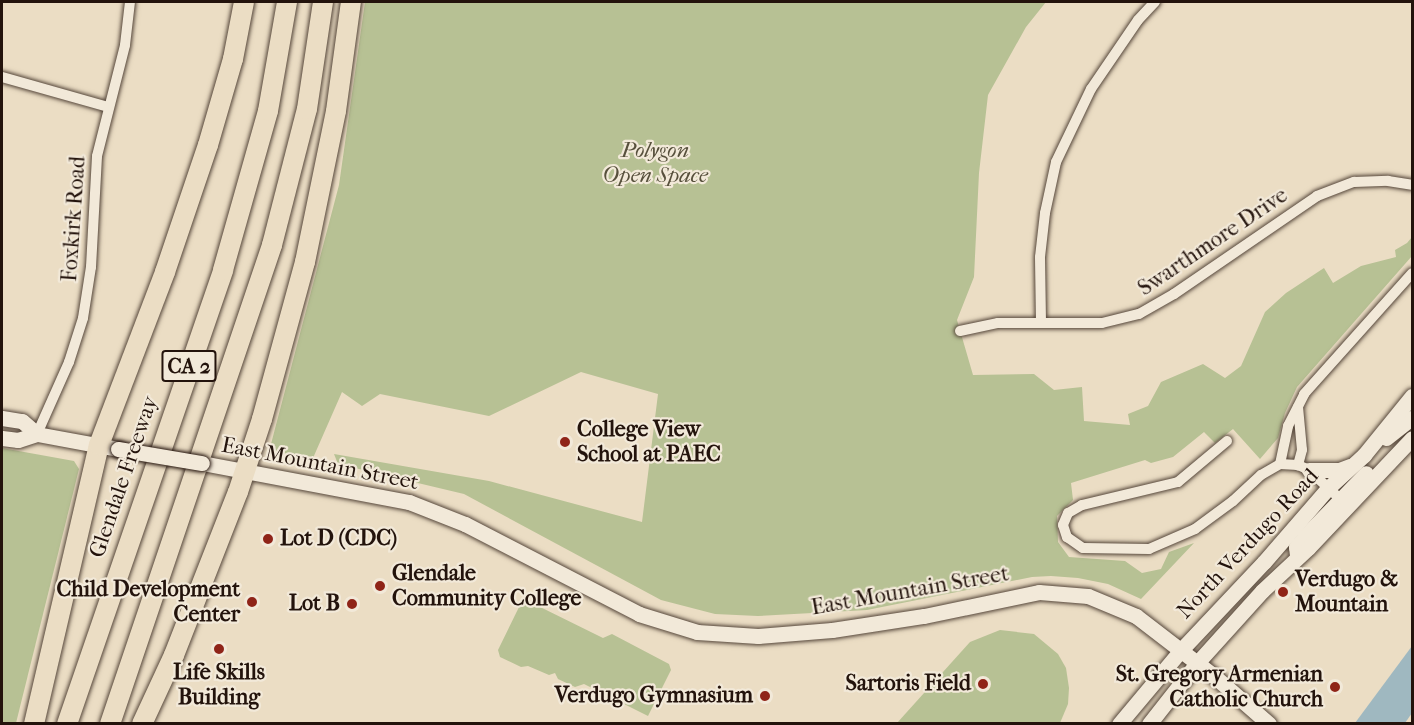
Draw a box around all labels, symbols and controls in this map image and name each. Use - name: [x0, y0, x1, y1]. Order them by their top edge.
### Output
- park label: Polygon Open Space: [602, 137, 708, 188]
- street label: Foxkirk Road: [56, 155, 92, 283]
- street label: Swarthmore Drive: [1133, 182, 1293, 302]
- road number: CA 2: [160, 348, 218, 384]
- street label: Glendale Freeway: [84, 393, 164, 561]
- place label: College View School at PAEC: [577, 416, 721, 468]
- street label: East Mountain Street: [219, 432, 421, 496]
- marker: College View School at PAEC: [558, 435, 572, 449]
- street label: North Verdugo Road: [1172, 463, 1324, 625]
- place label: Lot D (CDC): [280, 526, 397, 552]
- marker: Lot D (CDC): [261, 532, 275, 546]
- place label: Glendale Community College: [392, 560, 581, 612]
- street label: East Mountain Street: [809, 561, 1011, 621]
- place label: Verdugo & Mountain: [1295, 566, 1398, 618]
- place label: Child Development Center: [56, 576, 240, 628]
- marker: Glendale Community College: [373, 579, 387, 593]
- marker: Verdugo & Mountain: [1276, 585, 1290, 599]
- place label: Lot B: [289, 591, 340, 617]
- marker: Child Development Center: [245, 595, 259, 609]
- marker: Lot B: [345, 597, 359, 611]
- marker: Life Skills Building: [212, 642, 226, 656]
- place label: Life Skills Building: [173, 659, 265, 710]
- place label: St. Gregory Armenian Catholic Church: [1116, 661, 1323, 712]
- place label: Sartoris Field: [846, 671, 971, 697]
- marker: Sartoris Field: [976, 677, 990, 691]
- marker: St. Gregory Armenian Catholic Church: [1328, 680, 1342, 694]
- place label: Verdugo Gymnasium: [555, 683, 753, 709]
- marker: Verdugo Gymnasium: [758, 689, 772, 703]

